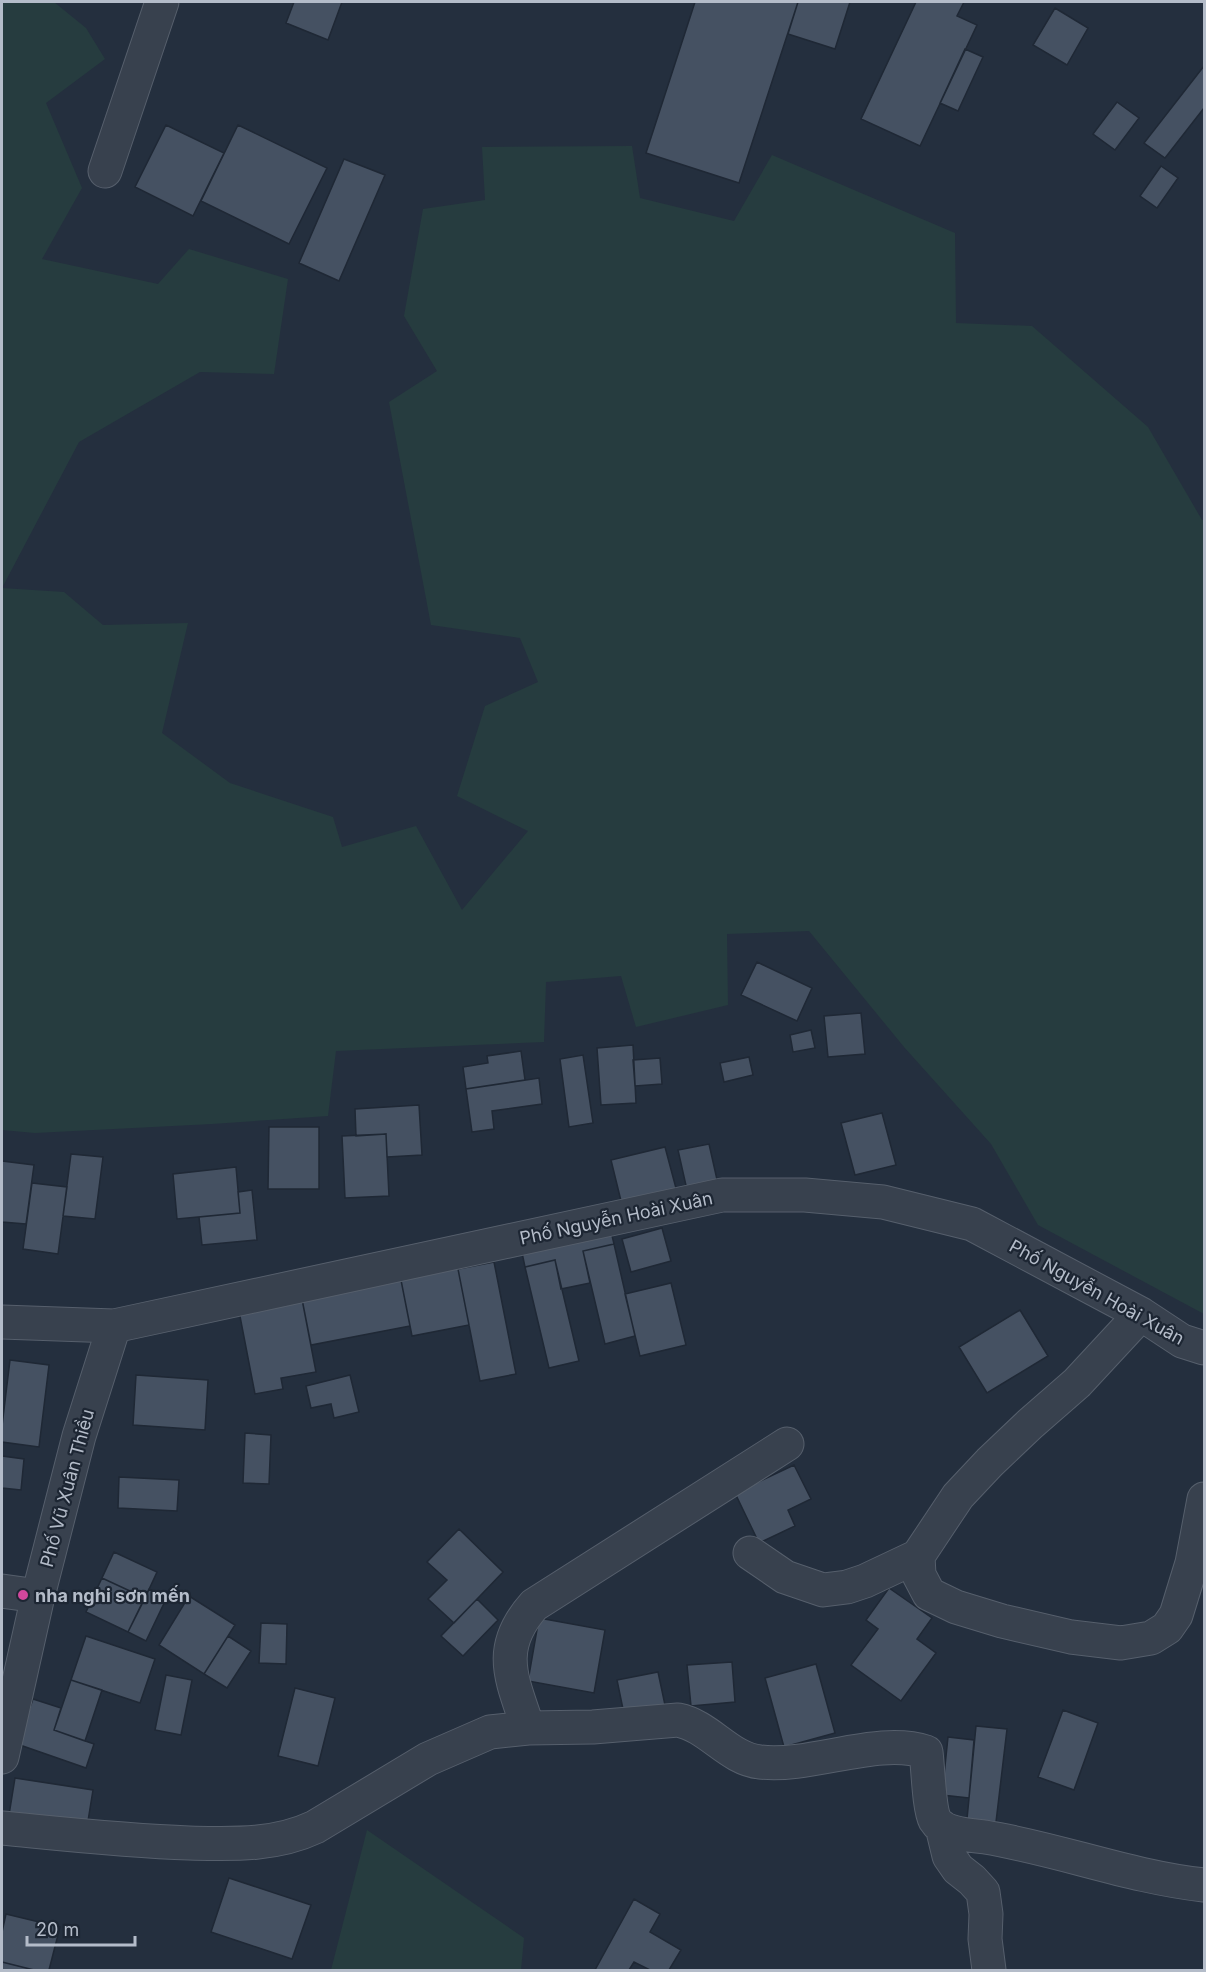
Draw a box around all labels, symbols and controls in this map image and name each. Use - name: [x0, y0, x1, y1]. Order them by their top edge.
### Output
- street label: Phố Nguyễn Hoài Xuân: [518, 1187, 714, 1249]
- street label: Phố Nguyễn Hoài Xuân: [1006, 1235, 1188, 1349]
- street label: Phố Vũ Xuân Thiều: [36, 1407, 98, 1569]
- place label: nha nghi sơn mến: [35, 1585, 190, 1606]
- marker: nha nghi sơn mến: [16, 1588, 30, 1602]
- scale bar: [27, 1909, 135, 1947]
- text: 20 m: [36, 1919, 79, 1940]

